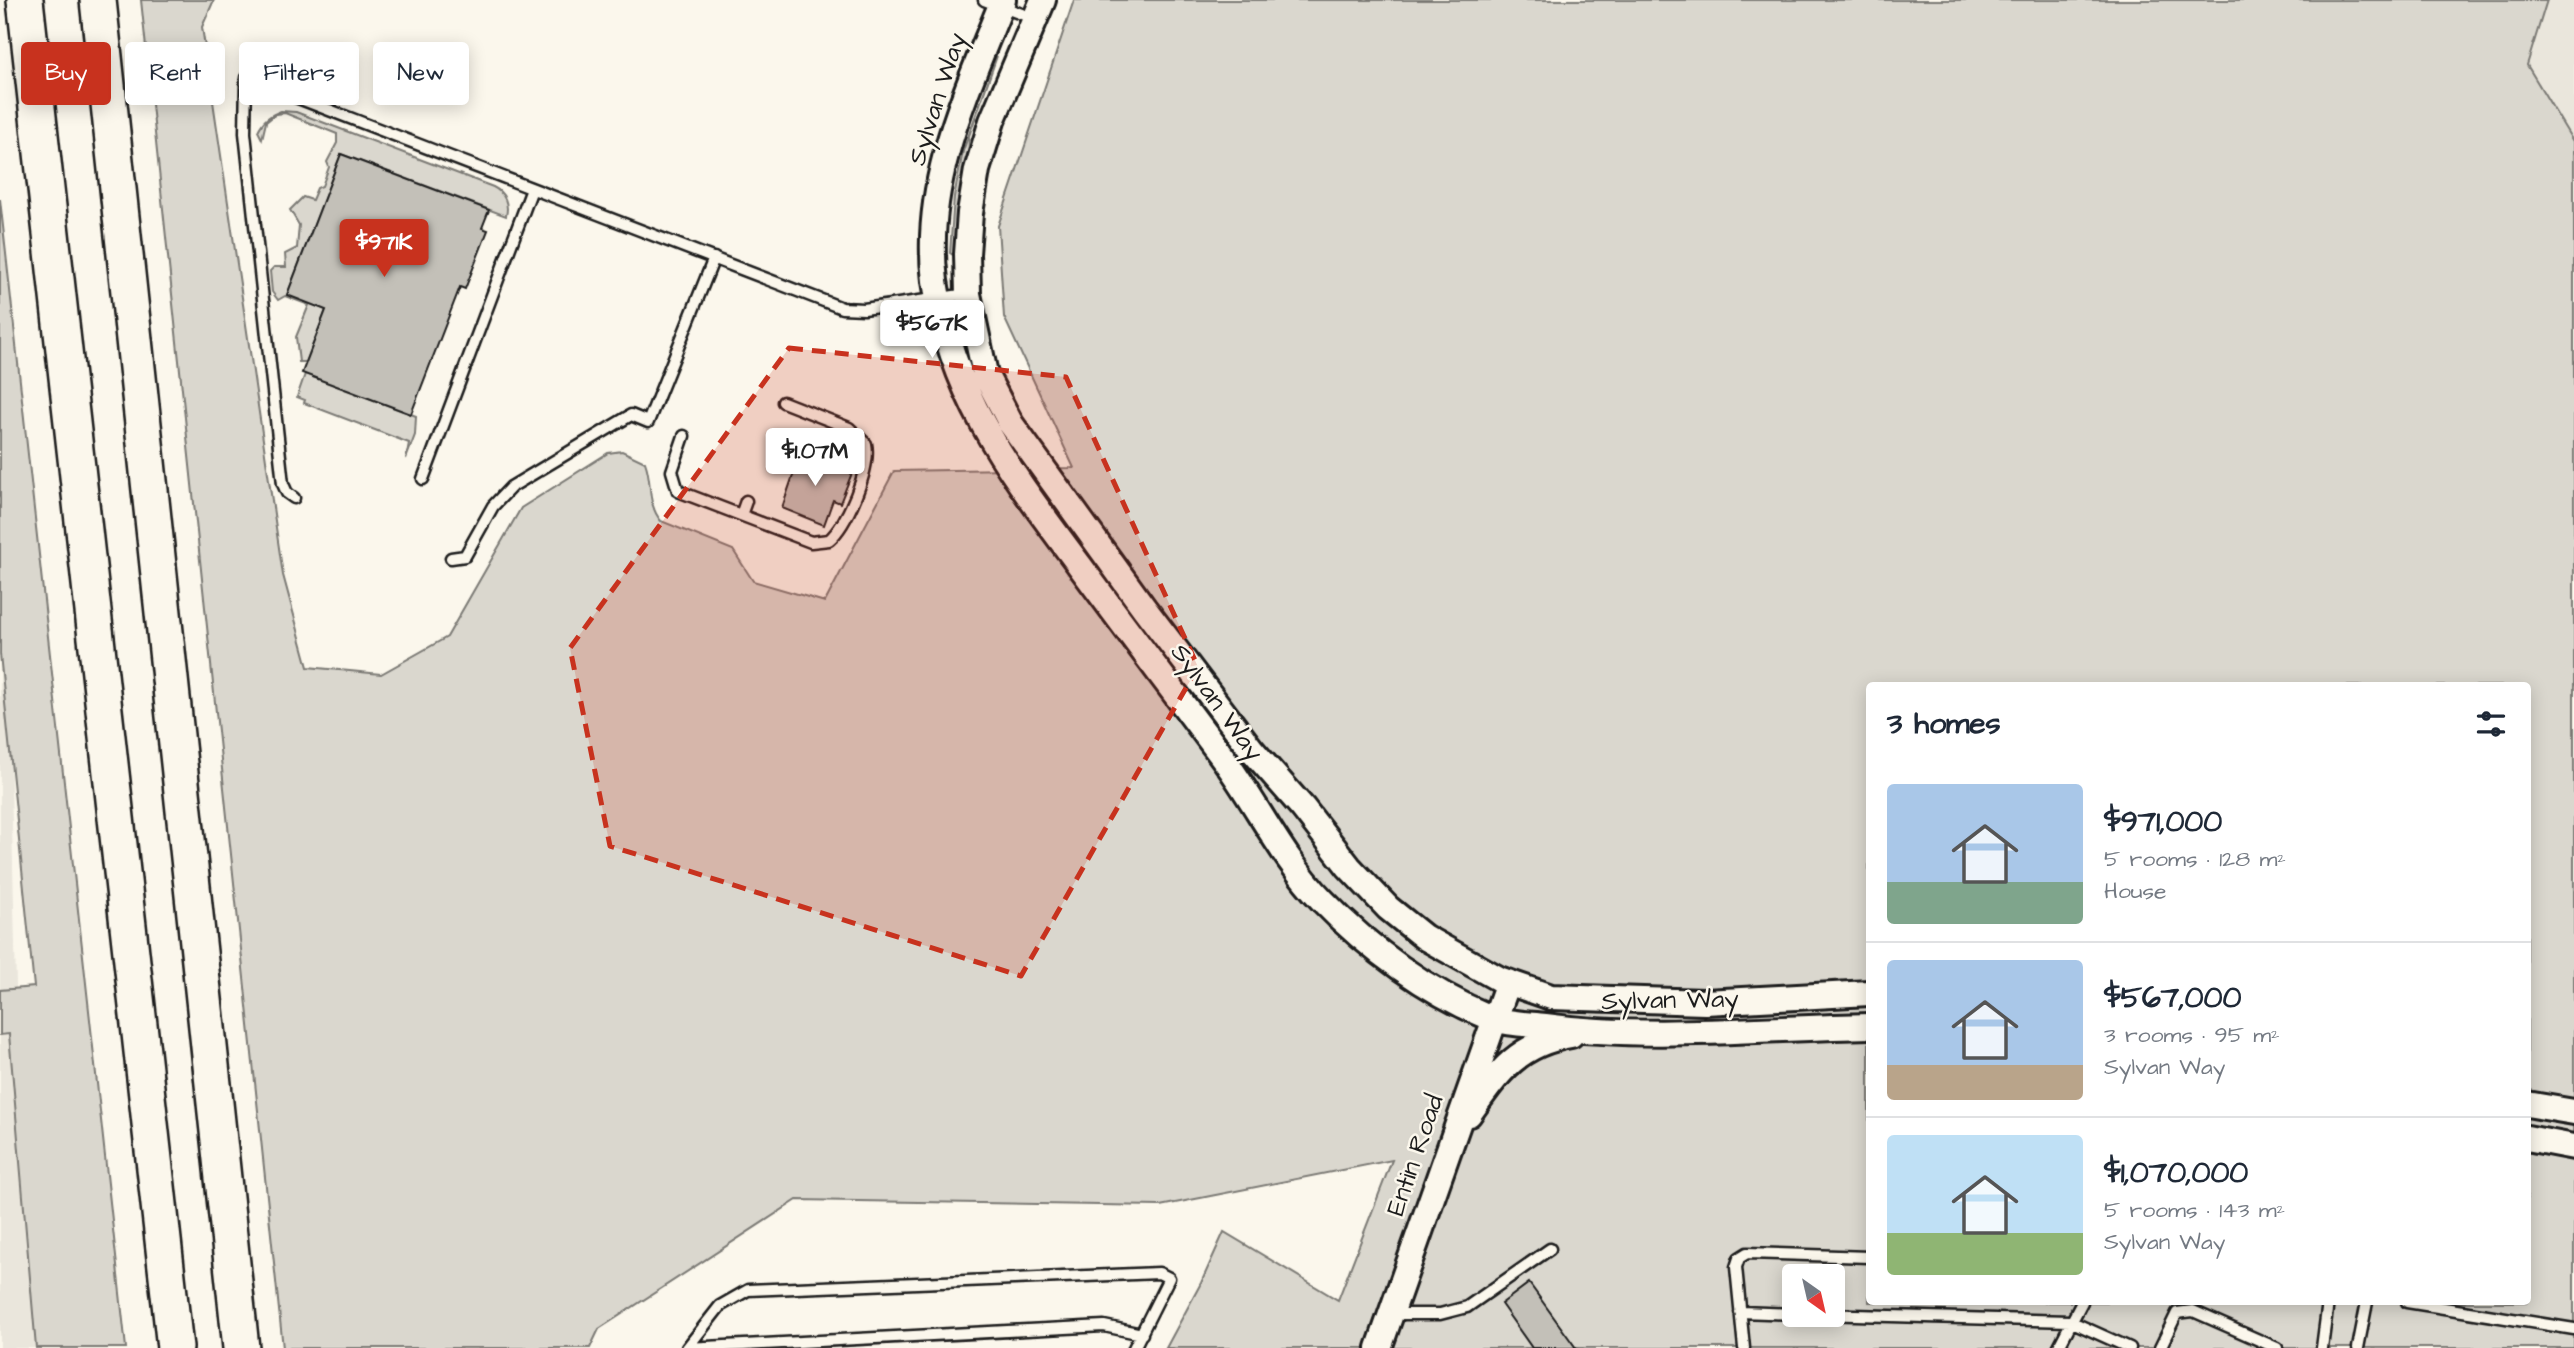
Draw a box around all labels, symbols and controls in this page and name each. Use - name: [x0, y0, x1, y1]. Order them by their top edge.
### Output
- street label: Sylvan Way: [899, 28, 977, 170]
- chip: Buy: [21, 42, 111, 105]
- chip: Rent: [125, 42, 225, 105]
- chip: Filters: [239, 42, 359, 105]
- chip: New: [373, 42, 469, 105]
- pin: $971K: [335, 219, 433, 279]
- text: $971K: [356, 226, 412, 258]
- pin: $567K: [883, 300, 981, 360]
- text: $567K: [896, 307, 968, 339]
- pin: $1.07M: [758, 428, 872, 488]
- text: $1.07M: [782, 435, 848, 467]
- street label: Sylvan Way: [1161, 636, 1272, 769]
- text: 3 homes: [1887, 703, 2001, 745]
- icon: filters: [2472, 705, 2510, 743]
- text: $971,000: [2104, 801, 2222, 843]
- icon: home: [1943, 812, 2027, 896]
- text: 5 rooms · 128 m²: [2104, 843, 2286, 875]
- text: House: [2104, 875, 2167, 907]
- text: $567,000: [2104, 977, 2241, 1019]
- street label: Sylvan Way: [1601, 981, 1739, 1021]
- icon: home: [1943, 988, 2027, 1072]
- text: 3 rooms · 95 m²: [2104, 1019, 2280, 1051]
- text: Sylvan Way: [2104, 1051, 2225, 1083]
- street label: Entin Road: [1377, 1090, 1453, 1220]
- text: $1,070,000: [2104, 1152, 2248, 1194]
- icon: home: [1943, 1163, 2027, 1247]
- text: 5 rooms · 143 m²: [2104, 1194, 2285, 1226]
- text: Sylvan Way: [2104, 1226, 2225, 1258]
- north arrow: [1782, 1264, 1844, 1326]
- map controls: [1782, 1264, 1845, 1327]

